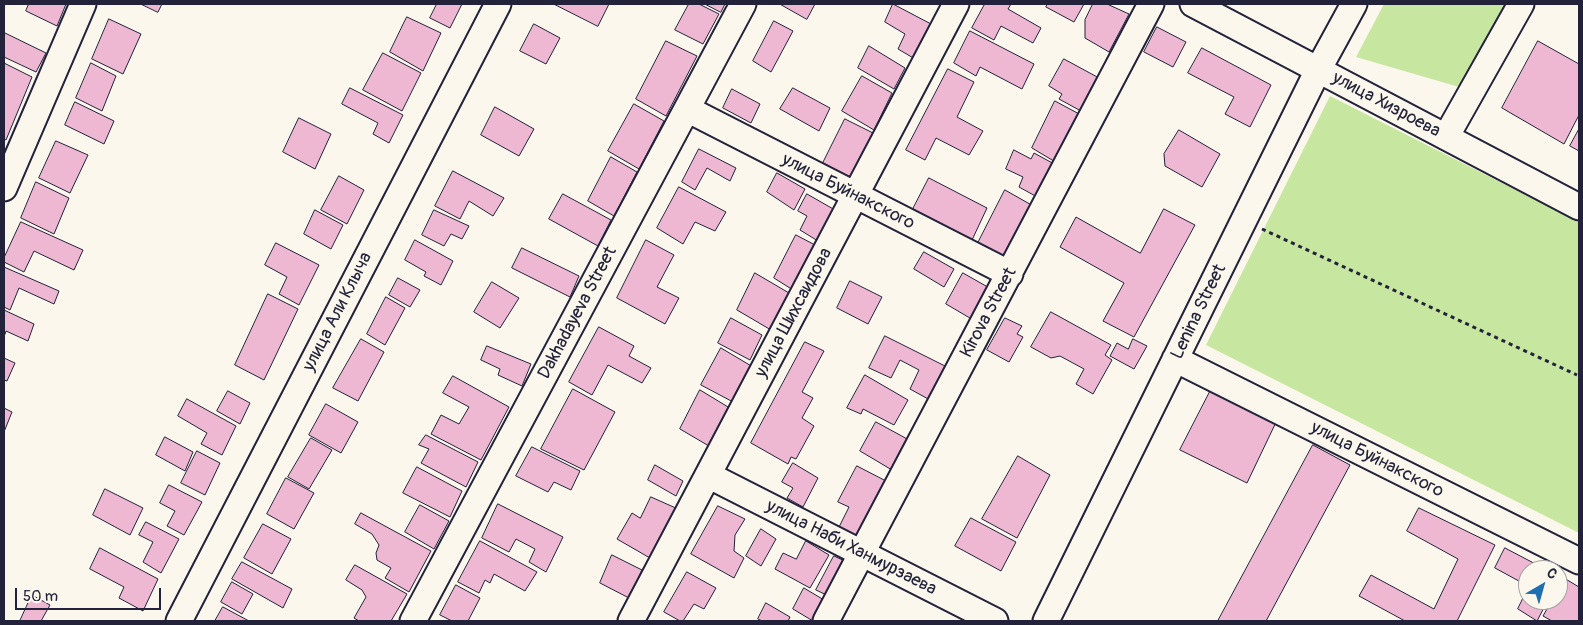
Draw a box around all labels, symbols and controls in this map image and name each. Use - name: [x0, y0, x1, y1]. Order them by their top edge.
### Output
- street label: улица Хизроева: [1328, 67, 1444, 143]
- street label: улица Буйнакского: [778, 149, 918, 235]
- street label: Dakhadayeva Street: [534, 243, 622, 383]
- street label: улица Шихсаидова: [751, 245, 837, 381]
- street label: улица Али Клыча: [299, 249, 377, 375]
- street label: Lenina Street: [1167, 261, 1231, 363]
- street label: Kirova Street: [956, 264, 1022, 362]
- street label: улица Буйнакского: [1307, 417, 1447, 503]
- street label: улица Наби Ханмурзаева: [762, 496, 940, 600]
- north arrow: [1518, 560, 1568, 610]
- text: С: [1543, 564, 1561, 583]
- scale bar: [18, 578, 164, 610]
- text: 50 m: [23, 587, 58, 606]

